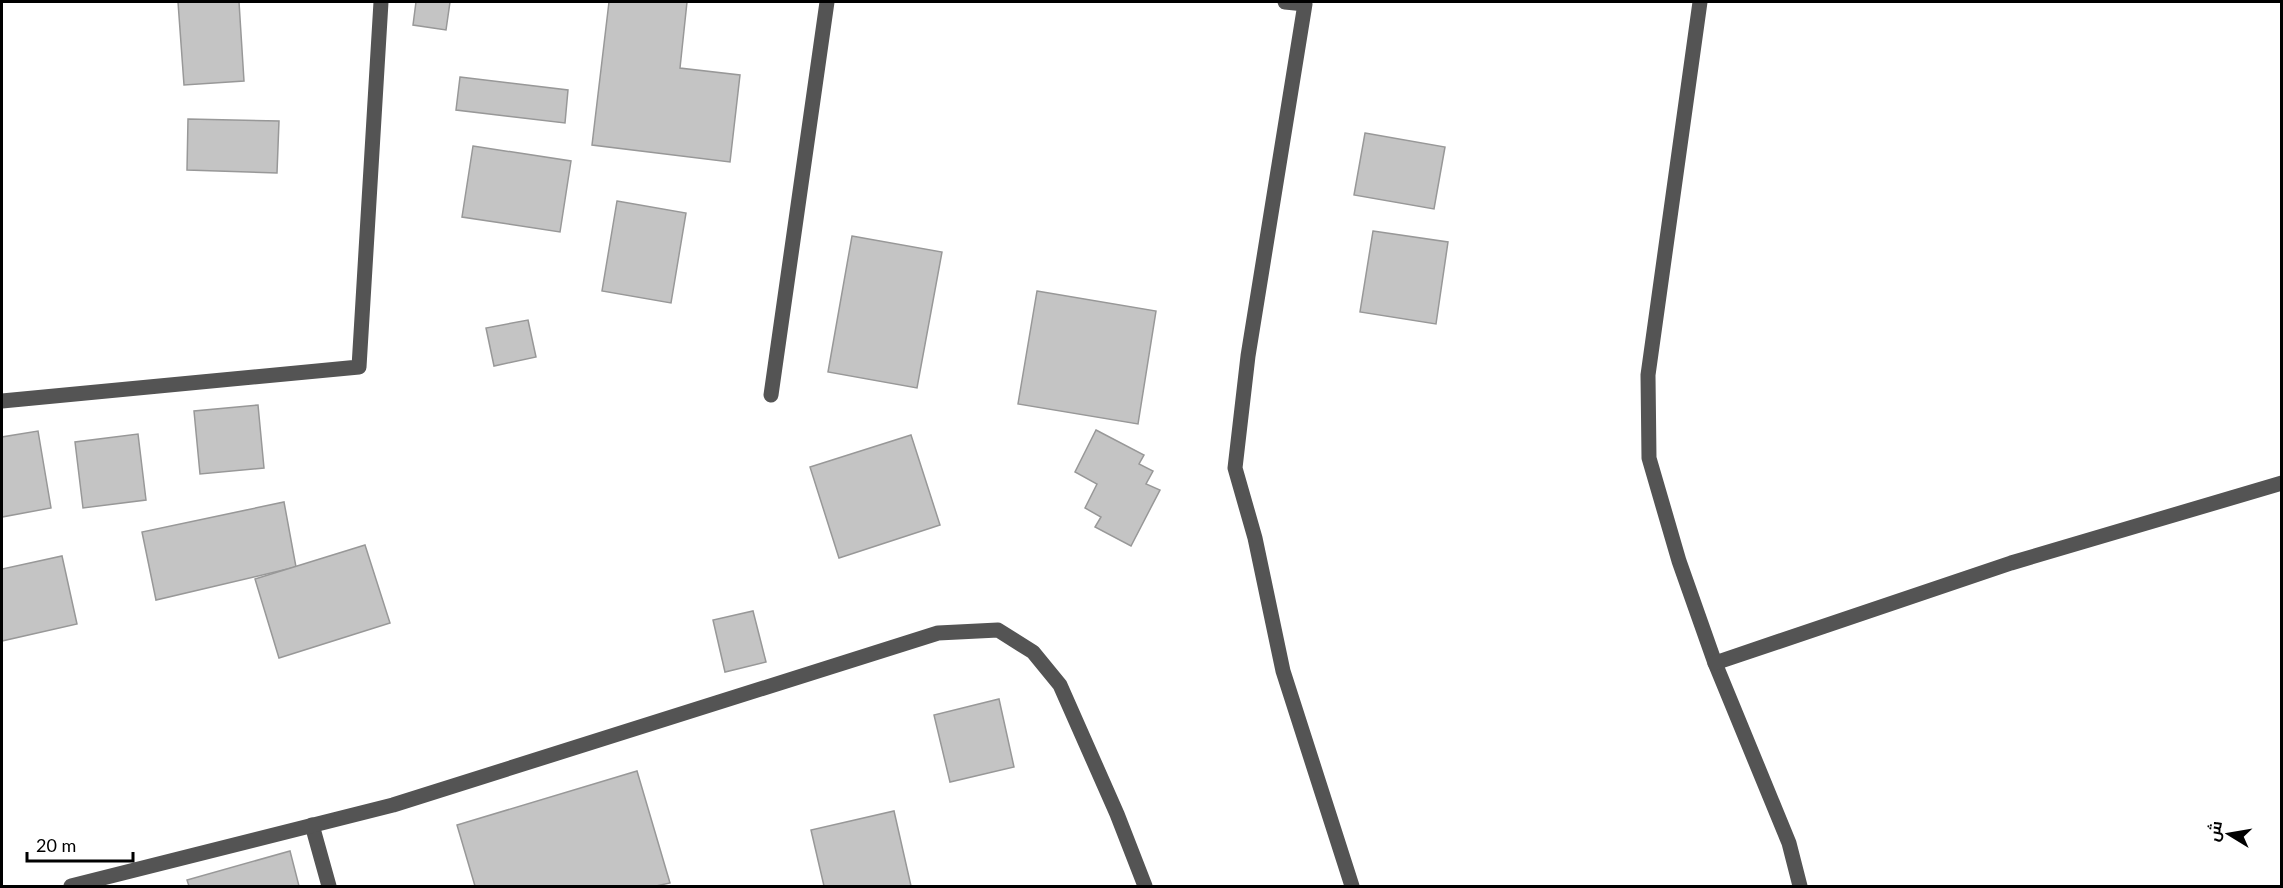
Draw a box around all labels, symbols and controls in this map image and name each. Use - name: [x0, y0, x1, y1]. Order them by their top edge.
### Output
- north arrow: [2199, 804, 2259, 864]
- text: ش: [2203, 819, 2226, 843]
- scale bar: [27, 825, 134, 863]
- text: 20 m: [36, 834, 76, 856]

